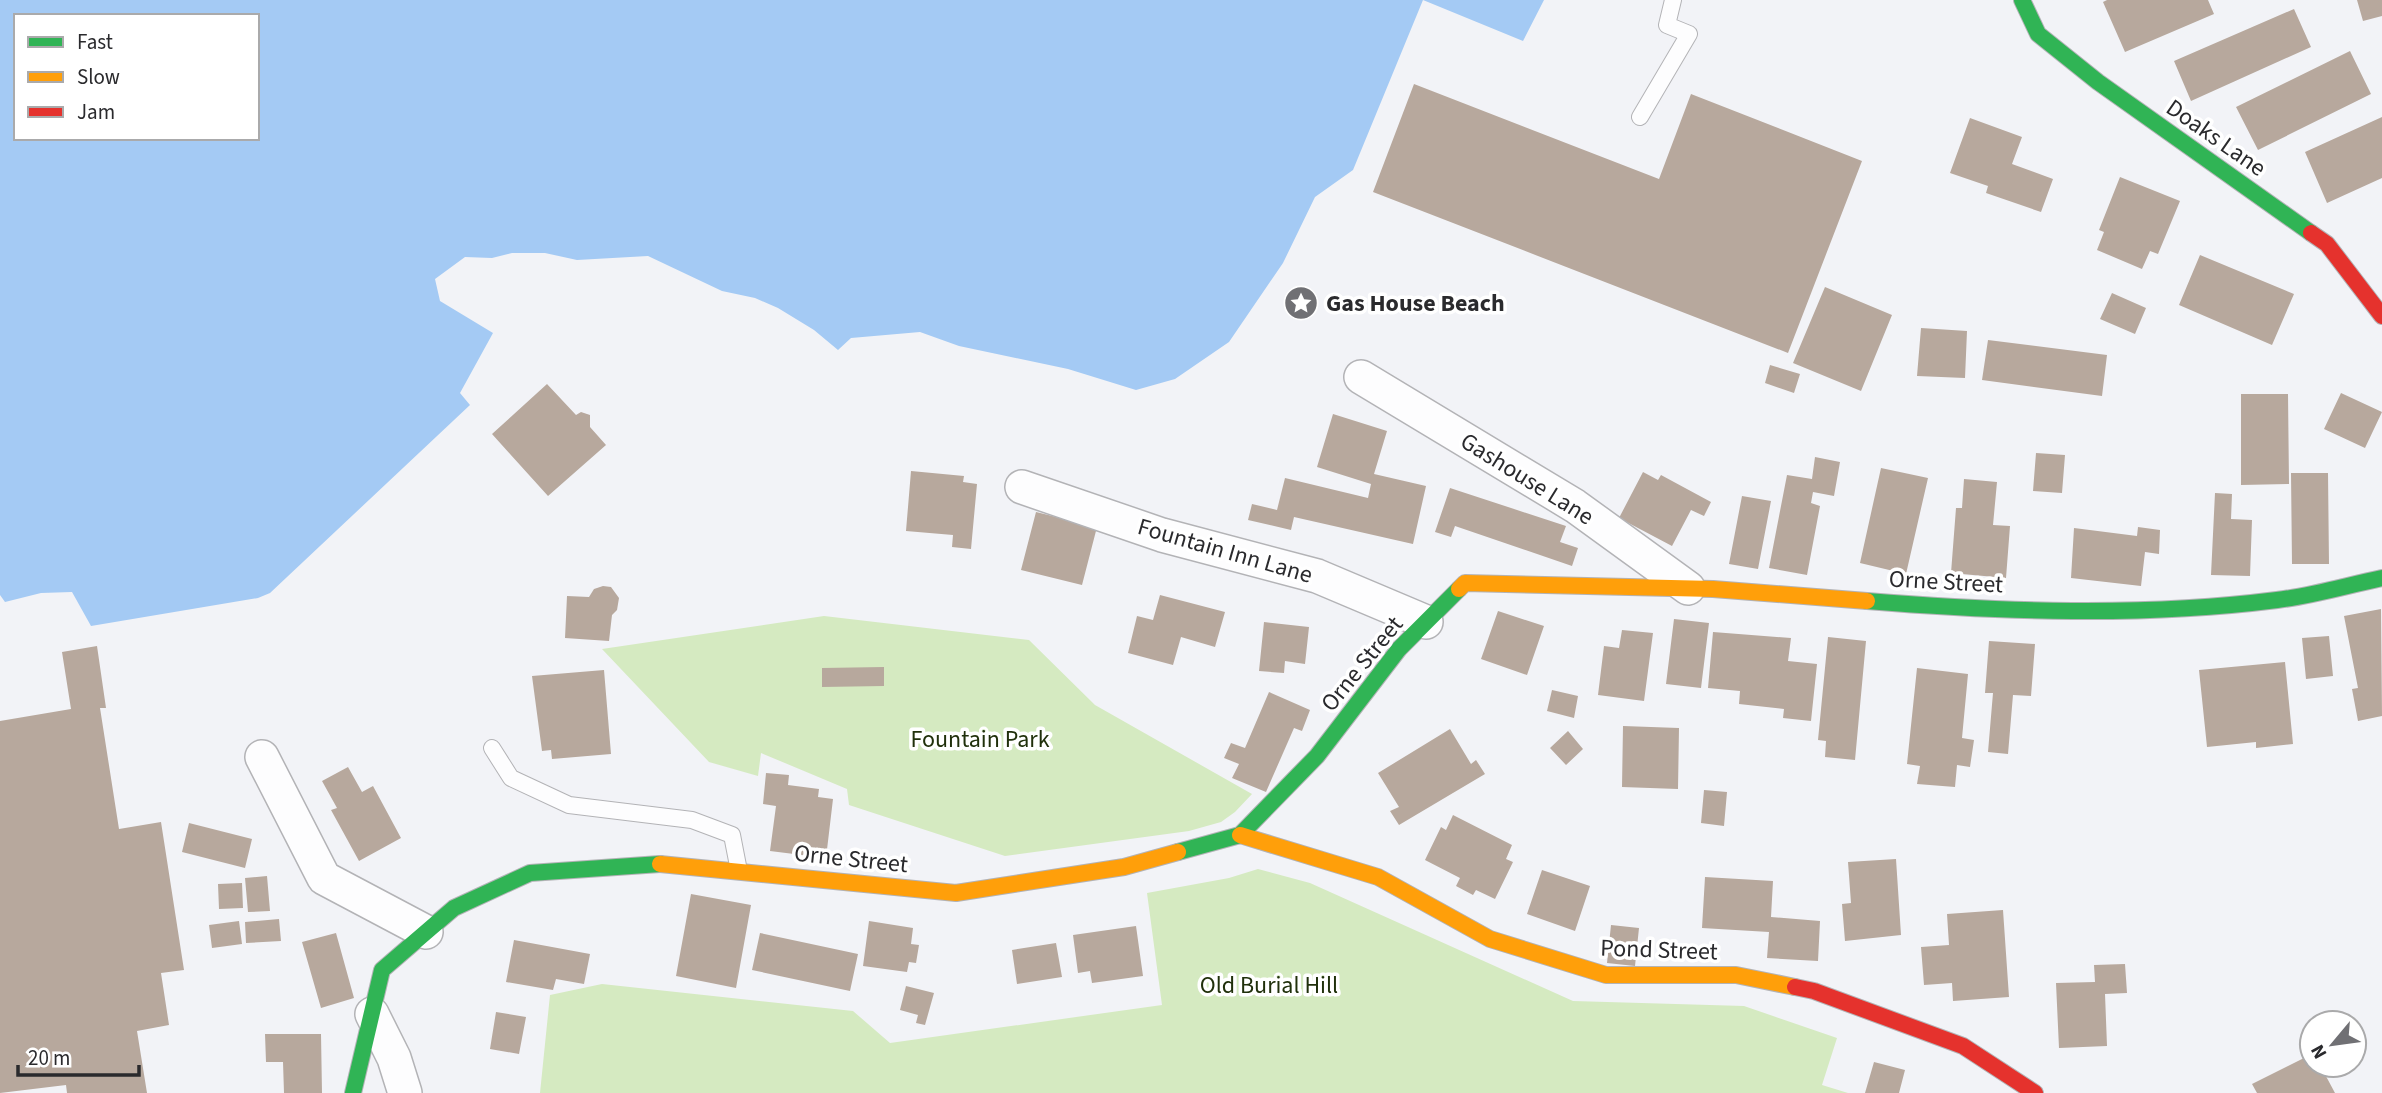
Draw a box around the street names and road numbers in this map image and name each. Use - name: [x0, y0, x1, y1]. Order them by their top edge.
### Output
- street label: Doaks Lane: [2159, 91, 2273, 185]
- street label: Gashouse Lane: [1453, 424, 1601, 534]
- street label: Fountain Inn Lane: [1133, 509, 1317, 593]
- street label: Orne Street: [1888, 562, 2004, 602]
- street label: Orne Street: [1312, 609, 1412, 719]
- street label: Orne Street: [792, 836, 910, 882]
- street label: Pond Street: [1600, 930, 1718, 970]

